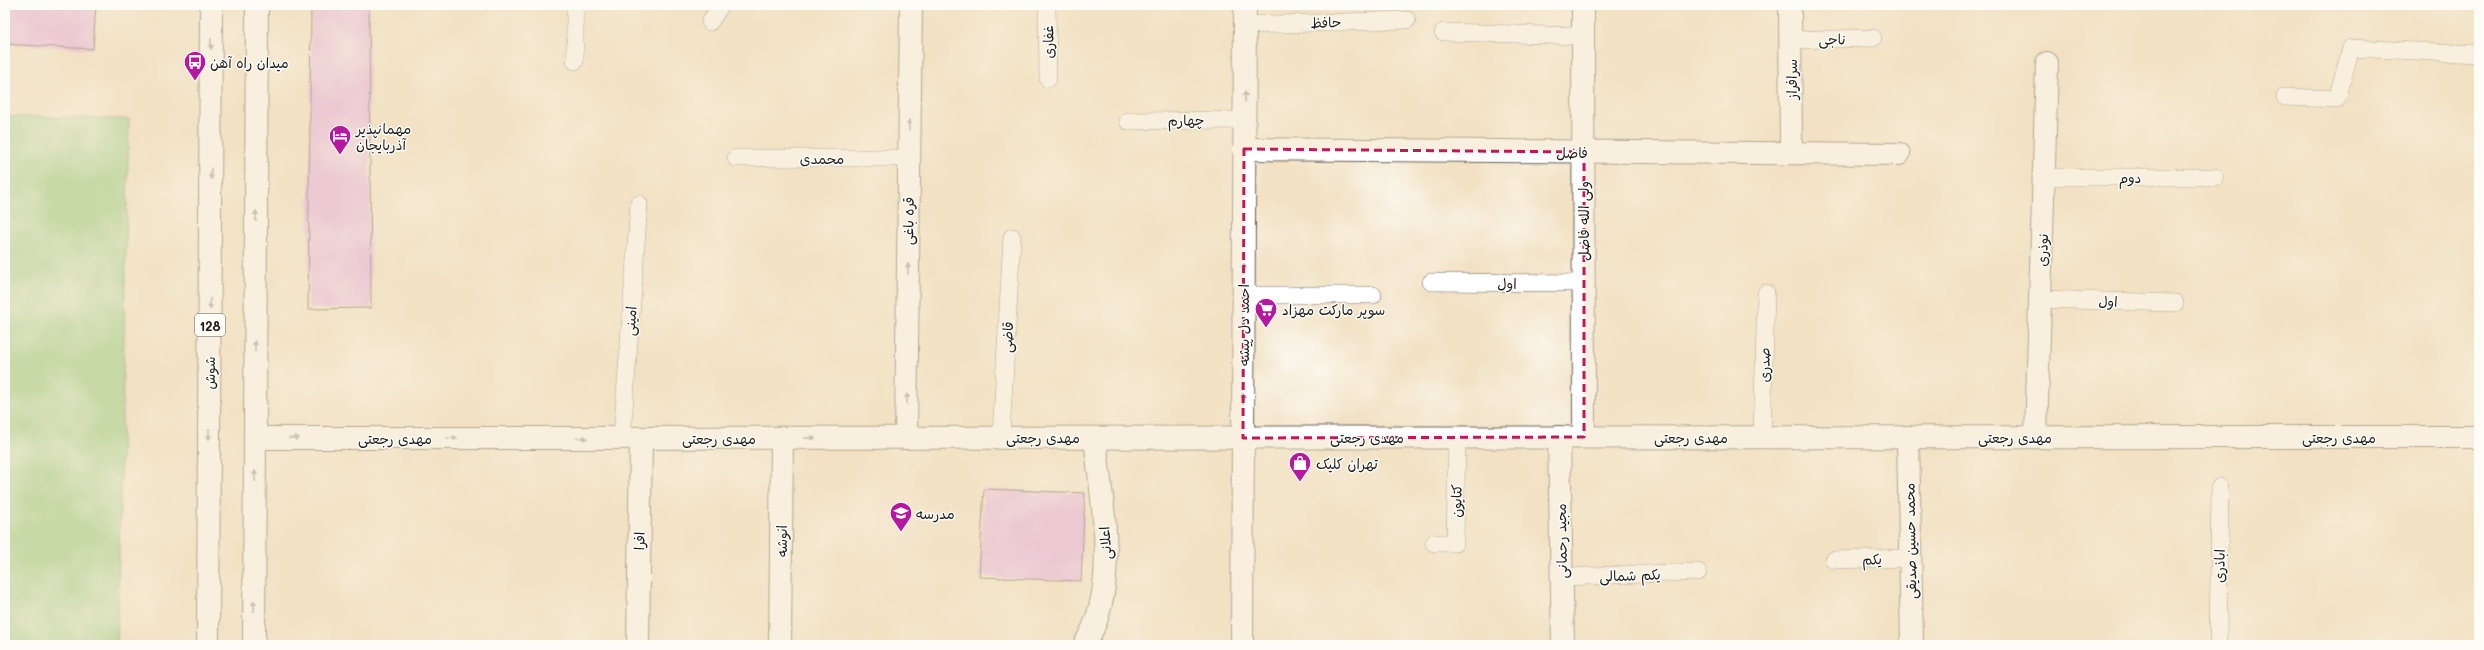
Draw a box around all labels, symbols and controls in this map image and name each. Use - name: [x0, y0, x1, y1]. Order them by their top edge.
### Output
- street label: حافظ: [1310, 12, 1342, 32]
- street label: غفاری: [1038, 25, 1058, 59]
- street label: ناجی: [1818, 29, 1846, 49]
- one-way arrow: [208, 38, 214, 51]
- bus stop icon: میدان راه آهن: [182, 49, 208, 82]
- place label: میدان راه آهن: [210, 53, 289, 72]
- street label: سرافراز: [1782, 59, 1801, 100]
- one-way arrow: [1242, 90, 1248, 103]
- street label: چهارم: [1167, 110, 1205, 132]
- place label: مهمانپذیر آذربایجان: [355, 119, 411, 154]
- one-way arrow: [906, 119, 913, 131]
- hotel icon: مهمانپذیر آذربایجان: [327, 123, 353, 156]
- street label: فاضل: [1556, 143, 1588, 162]
- street label: محمدی: [800, 149, 844, 168]
- one-way arrow: [207, 168, 214, 180]
- street label: دوم: [2119, 168, 2141, 189]
- street label: ولی الله فاضل: [1574, 181, 1593, 261]
- street label: قره باغی: [898, 197, 918, 245]
- one-way arrow: [253, 209, 259, 222]
- street label: نوذری: [2032, 233, 2052, 267]
- one-way arrow: [905, 262, 911, 275]
- one-way arrow: [1240, 263, 1247, 275]
- street label: اول: [1497, 274, 1517, 293]
- street label: احمد دل پیشه: [1234, 284, 1254, 366]
- street label: اول: [2098, 291, 2118, 311]
- supermarket icon: سوپر مارکت مهزاد: [1253, 296, 1279, 329]
- one-way arrow: [207, 298, 213, 311]
- place label: سوپر مارکت مهزاد: [1282, 300, 1385, 320]
- street label: امینی: [619, 305, 641, 337]
- road number: 128: [195, 314, 225, 336]
- street label: قاضی: [997, 321, 1017, 353]
- one-way arrow: [252, 339, 258, 352]
- street label: صدری: [1754, 347, 1774, 383]
- street label: شوش: [200, 357, 219, 389]
- one-way arrow: [904, 392, 910, 405]
- one-way arrow: [1240, 392, 1246, 405]
- one-way arrow: [206, 428, 212, 441]
- street label: مهدی رجعتی: [1006, 428, 1080, 447]
- street label: مهدی رجعتی: [1330, 428, 1404, 447]
- street label: مهدی رجعتی: [1654, 428, 1728, 447]
- street label: مهدی رجعتی: [1978, 428, 2052, 447]
- street label: مهدی رجعتی: [2302, 428, 2376, 447]
- street label: مهدی رجعتی: [358, 429, 432, 448]
- street label: مهدی رجعتی: [682, 429, 756, 448]
- one-way arrow: [288, 435, 301, 441]
- one-way arrow: [446, 435, 459, 441]
- one-way arrow: [576, 435, 589, 441]
- one-way arrow: [804, 435, 817, 441]
- shop icon: تهران کلیک: [1287, 450, 1313, 483]
- place label: تهران کلیک: [1316, 454, 1379, 473]
- one-way arrow: [252, 469, 258, 482]
- street label: محمد حسین صدیقی: [1899, 483, 1921, 599]
- street label: کتایون: [1446, 484, 1466, 518]
- school or university icon: مدرسه: [888, 500, 914, 533]
- street label: مجید رحمانی: [1551, 503, 1571, 579]
- place label: مدرسه: [916, 504, 955, 523]
- street label: انوشه: [772, 525, 791, 557]
- street label: اعلانی: [1094, 526, 1116, 560]
- street label: افرا: [629, 532, 649, 550]
- street label: یکم: [1862, 549, 1882, 571]
- street label: اباذری: [2209, 549, 2229, 583]
- street label: یکم شمالی: [1599, 564, 1661, 588]
- one-way arrow: [251, 599, 257, 612]

